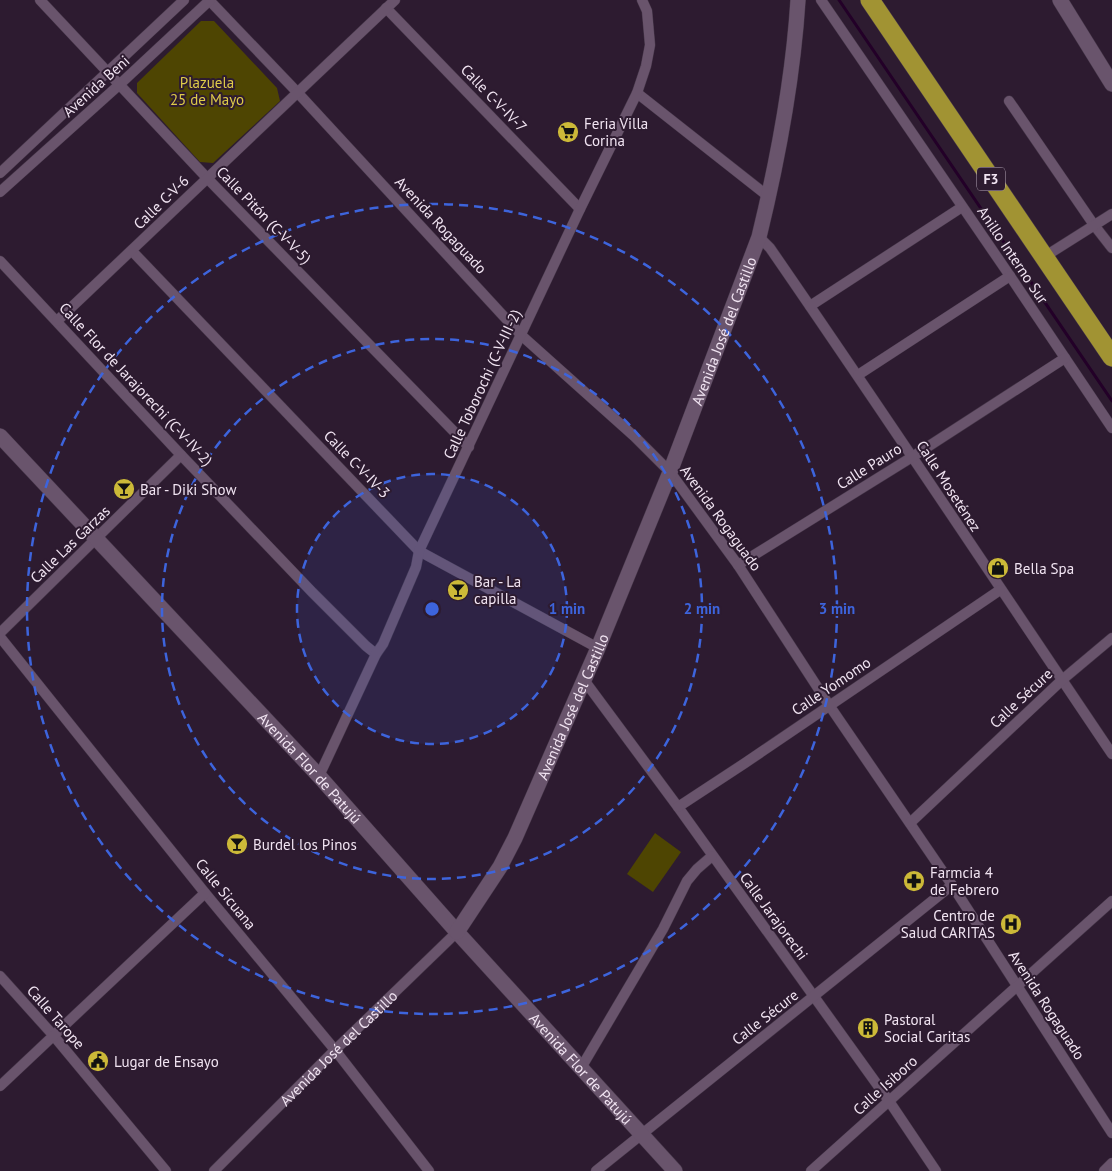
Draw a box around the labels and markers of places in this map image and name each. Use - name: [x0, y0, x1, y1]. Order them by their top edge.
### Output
- place label: Feria Villa Corina: [584, 114, 648, 150]
- supermarket icon: Feria Villa Corina: [556, 120, 580, 144]
- bar icon: Bar - Diki Show: [112, 477, 136, 501]
- place label: Bar - Diki Show: [140, 480, 236, 499]
- shop icon: Bella Spa: [986, 556, 1010, 580]
- place label: Bella Spa: [1014, 559, 1074, 578]
- place label: Bar - La capilla: [474, 572, 521, 608]
- bar icon: Bar - La capilla: [446, 578, 470, 602]
- centre of rings: [423, 600, 441, 618]
- bar icon: Burdel los Pinos: [225, 832, 249, 856]
- place label: Burdel los Pinos: [253, 835, 357, 854]
- place label: Farmcia 4 de Febrero: [930, 863, 999, 899]
- pharmacy icon: Farmcia 4 de Febrero: [902, 869, 926, 893]
- place label: Centro de Salud CARITAS: [901, 906, 995, 942]
- hospital icon: Centro de Salud CARITAS: [999, 912, 1023, 936]
- place label: Pastoral Social Caritas: [884, 1010, 970, 1046]
- building icon: Pastoral Social Caritas: [856, 1016, 880, 1040]
- public building icon: Lugar de Ensayo: [86, 1049, 110, 1073]
- place label: Lugar de Ensayo: [114, 1052, 219, 1071]

